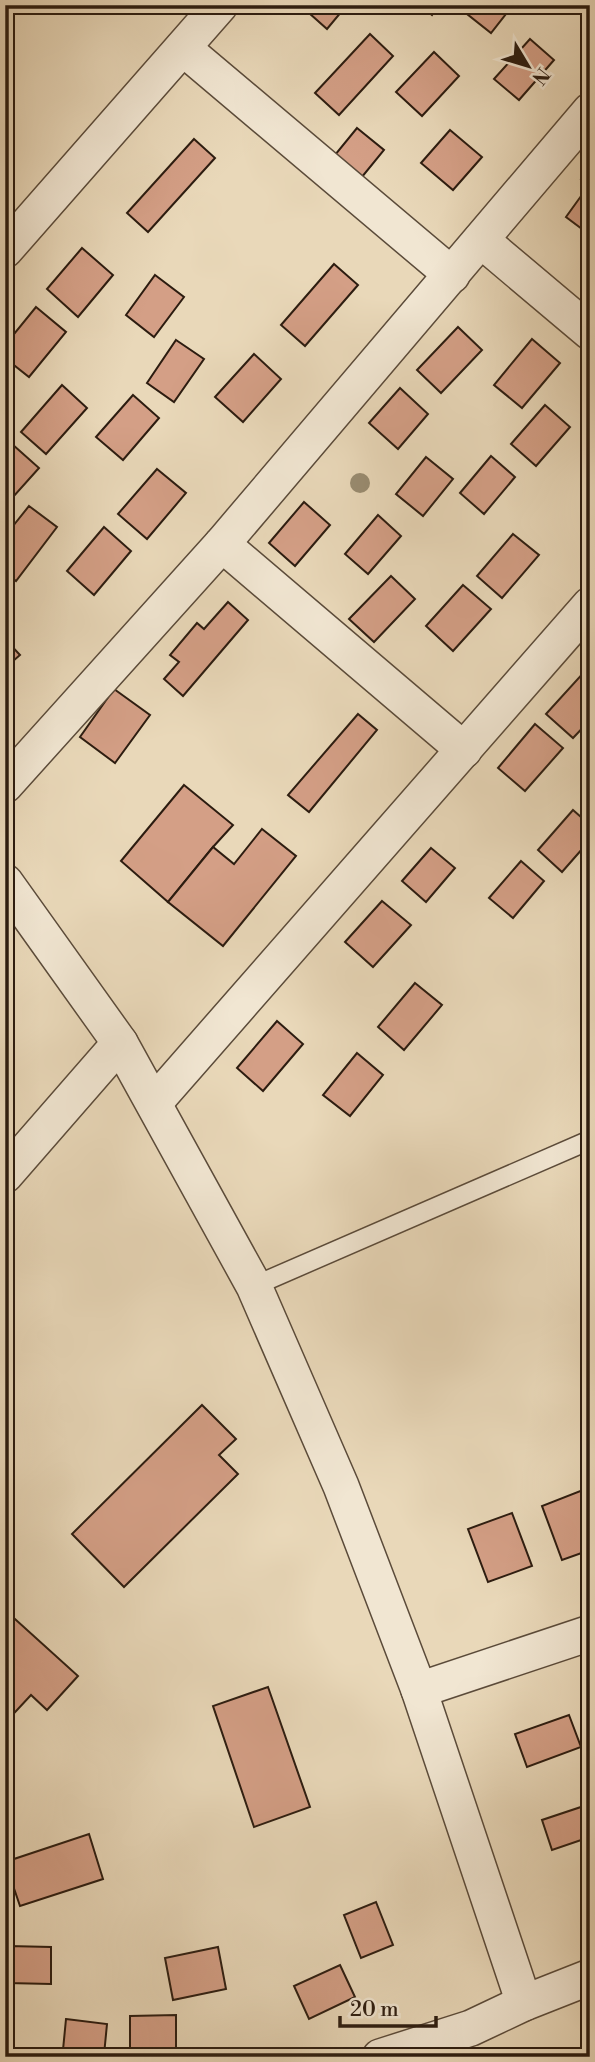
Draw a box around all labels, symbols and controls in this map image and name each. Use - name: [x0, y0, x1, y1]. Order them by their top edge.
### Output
- north arrow: [494, 32, 564, 102]
- text: N: [527, 63, 555, 89]
- scale bar: [340, 1985, 436, 2029]
- text: 20 m: [350, 1997, 399, 2023]

